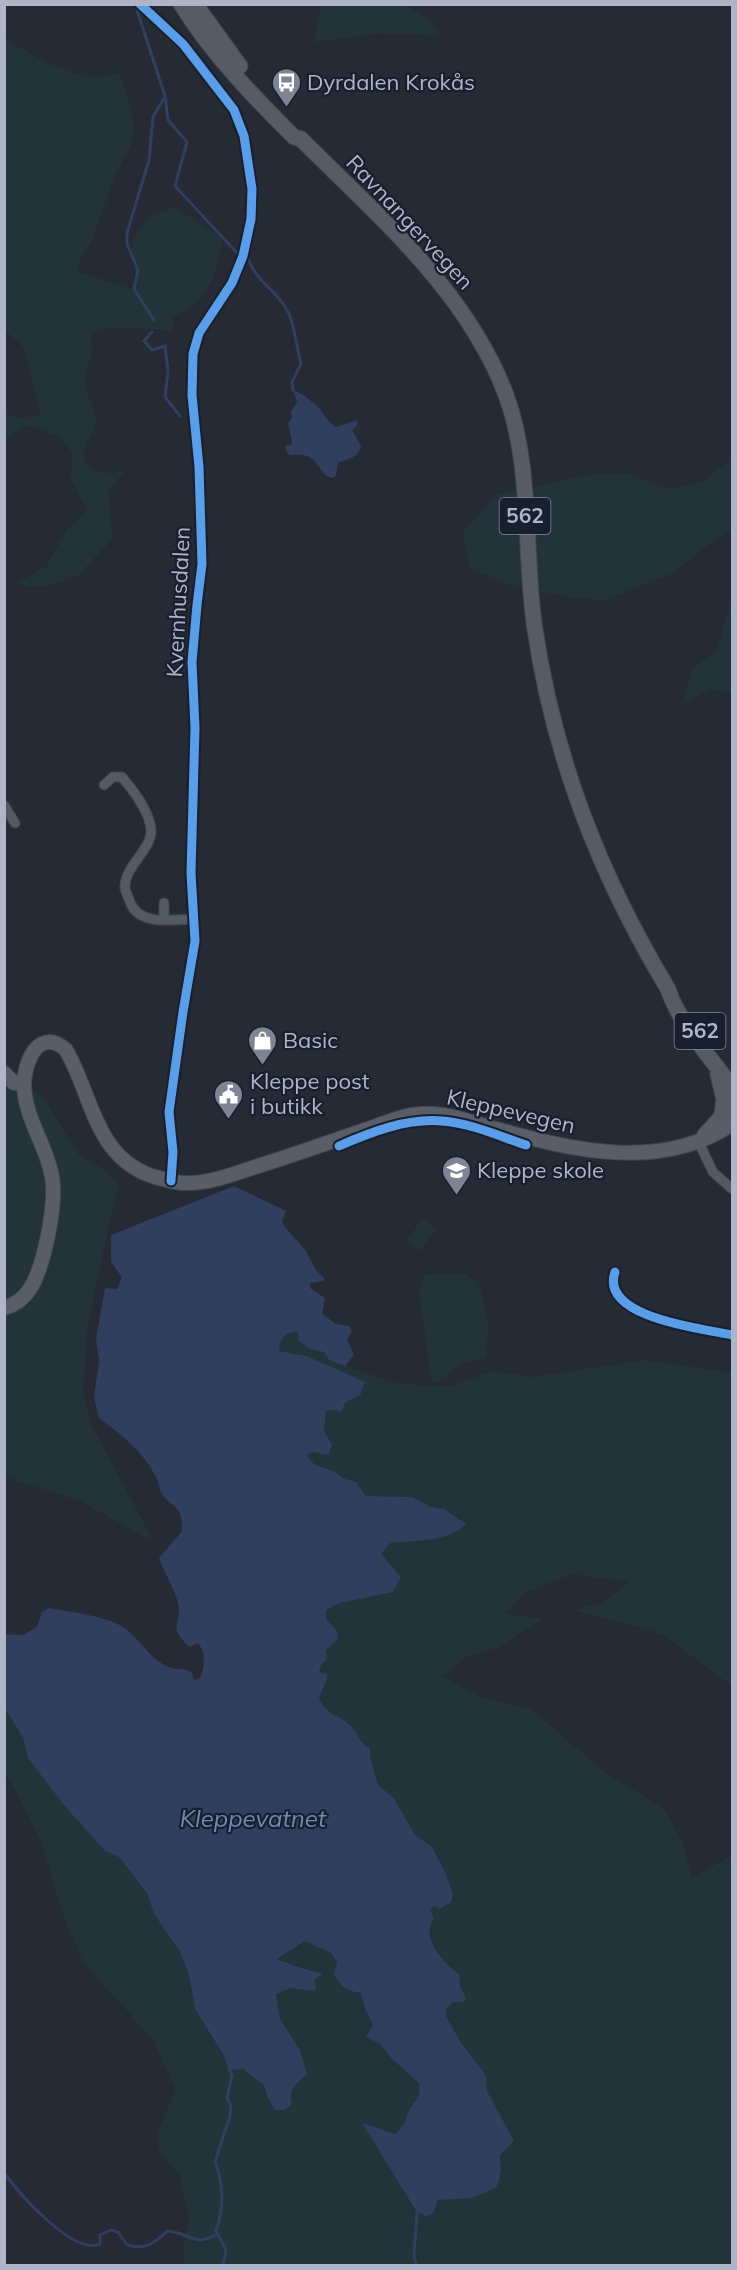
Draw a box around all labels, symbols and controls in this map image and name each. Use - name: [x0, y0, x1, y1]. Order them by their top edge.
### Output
- bus stop icon: Dyrdalen Krokås: [270, 66, 302, 108]
- place label: Dyrdalen Krokås: [307, 68, 475, 96]
- street label: Ravnangervegen: [340, 149, 480, 295]
- road number: 562: [500, 498, 550, 534]
- street label: Kvernhusdalen: [160, 526, 196, 678]
- road number: 562: [674, 1013, 726, 1049]
- shop icon: Basic: [246, 1024, 278, 1066]
- place label: Basic: [283, 1026, 338, 1054]
- place label: Kleppe post i butikk: [250, 1067, 370, 1120]
- public building icon: Kleppe post i butikk: [213, 1078, 245, 1120]
- street label: Kleppevegen: [444, 1083, 578, 1139]
- school or university icon: Kleppe skole: [440, 1154, 472, 1196]
- place label: Kleppe skole: [477, 1156, 604, 1184]
- water label: Kleppevatnet: [180, 1803, 327, 1833]

